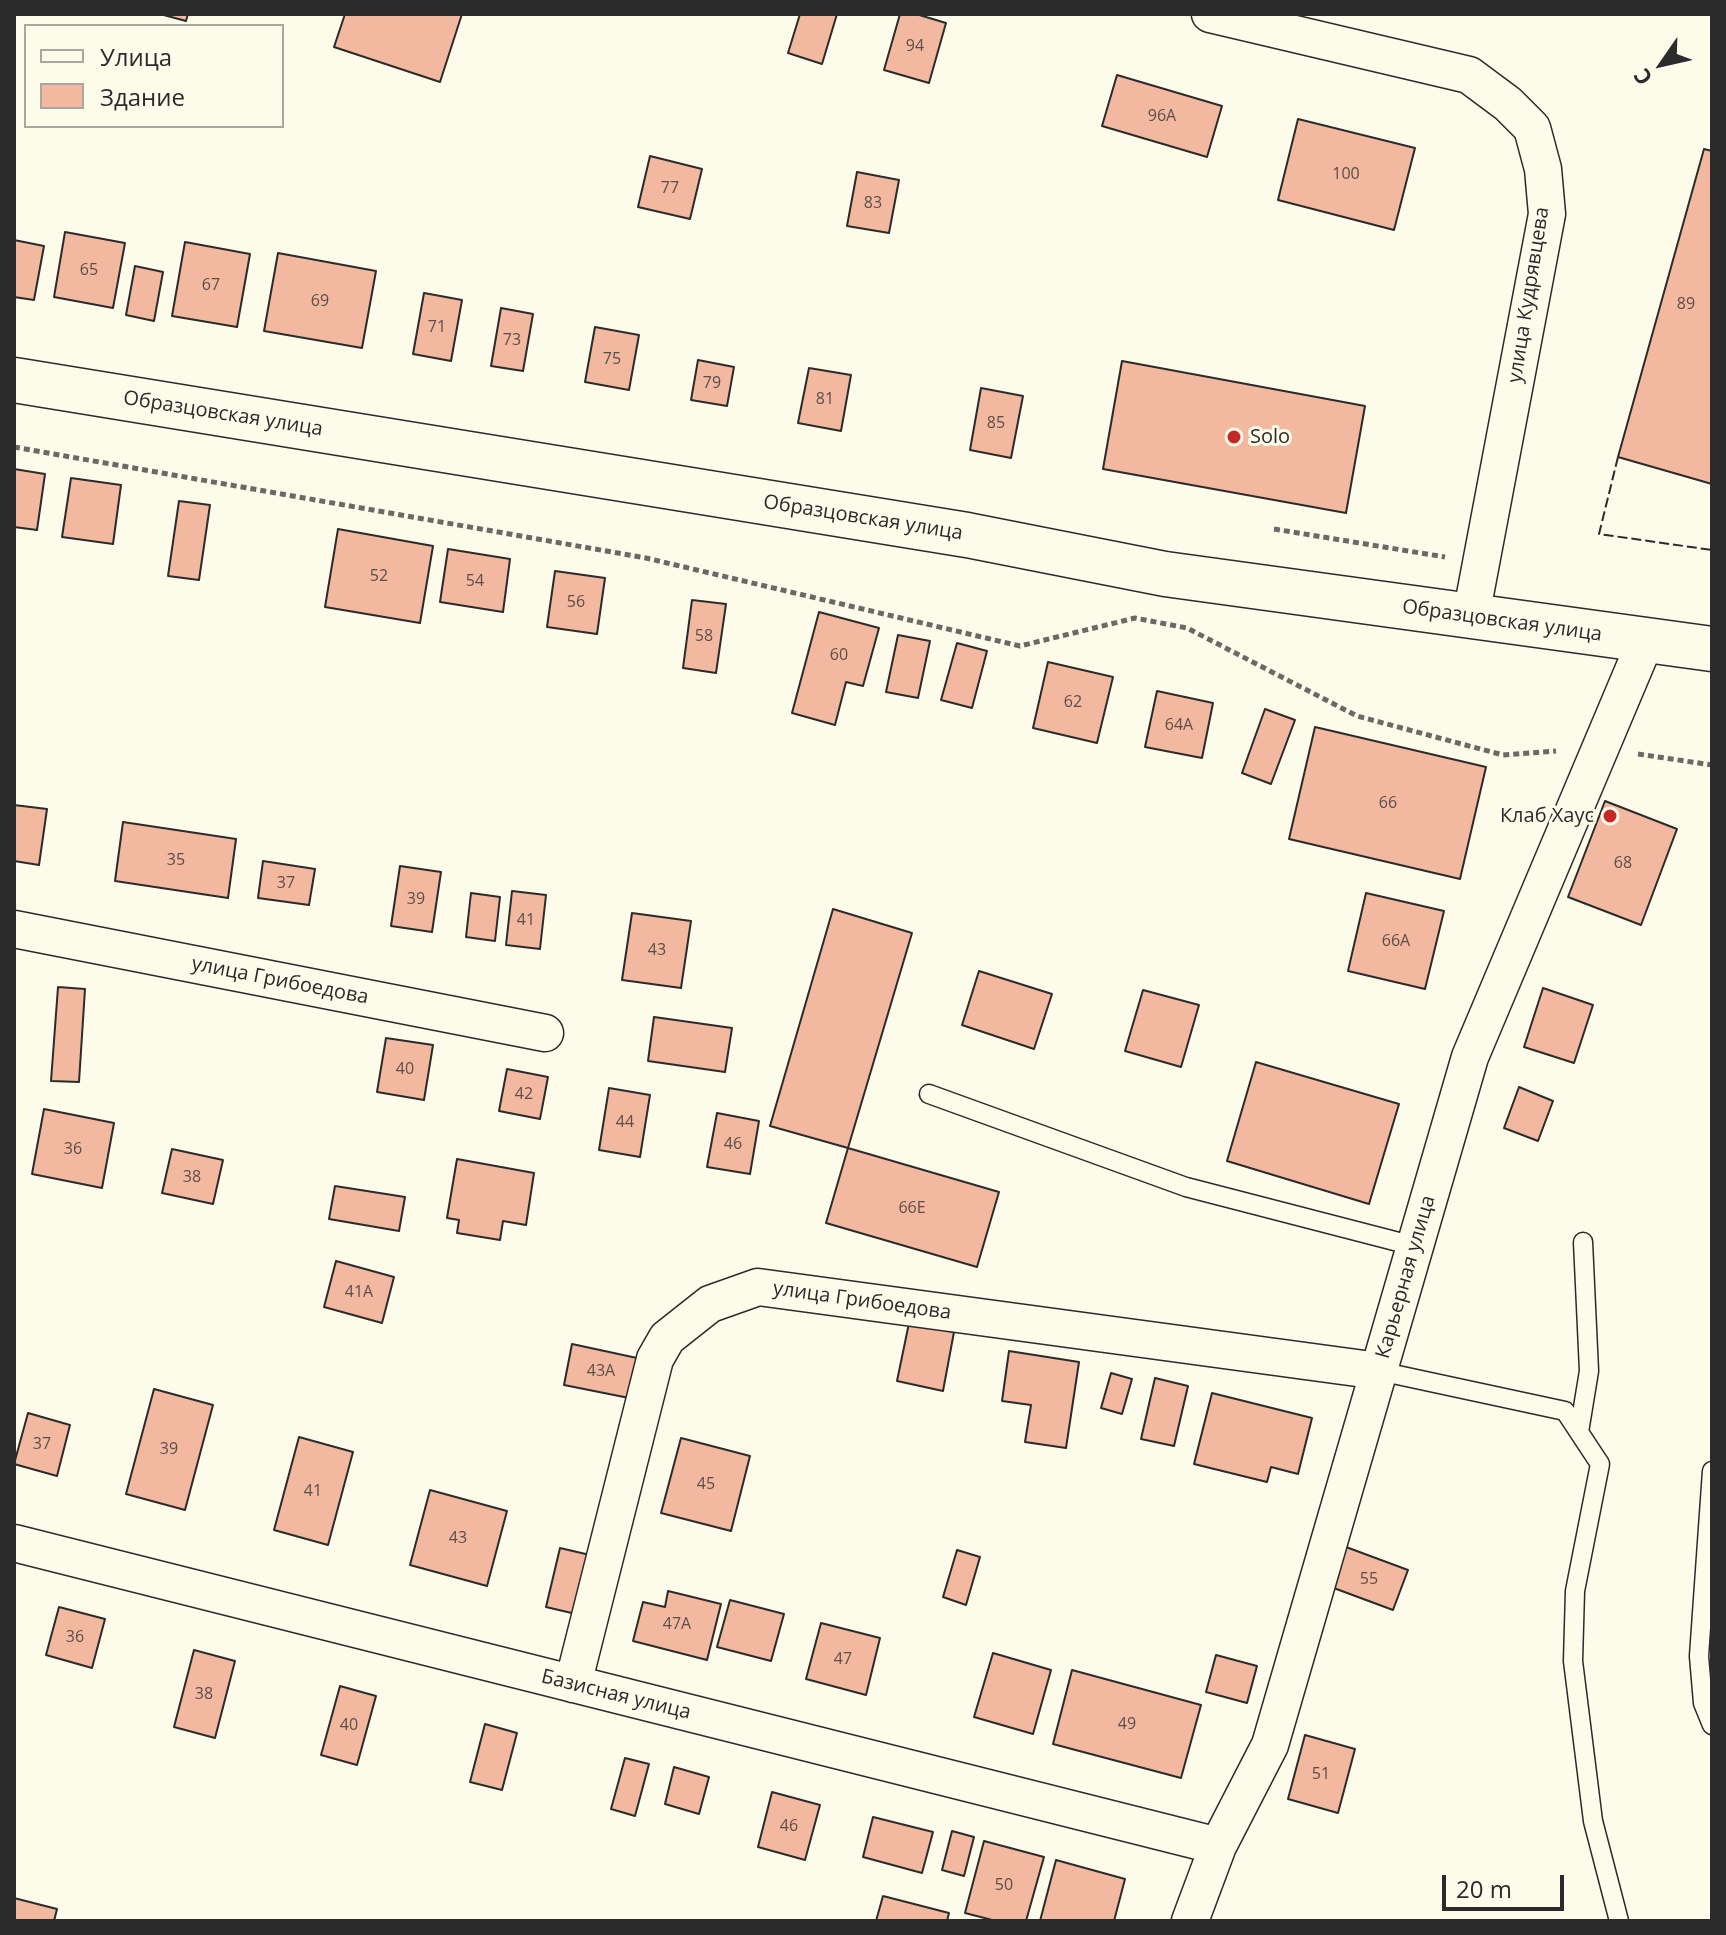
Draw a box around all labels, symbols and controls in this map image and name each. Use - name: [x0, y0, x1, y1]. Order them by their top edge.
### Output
- legend: [24, 24, 284, 128]
- north arrow: [1622, 24, 1702, 104]
- house number: 94: [906, 36, 924, 56]
- text: Улица: [100, 40, 172, 73]
- text: С: [1626, 63, 1658, 92]
- text: Здание: [100, 80, 185, 113]
- house number: 96А: [1148, 106, 1176, 126]
- house number: 100: [1332, 164, 1360, 184]
- house number: 77: [661, 178, 679, 198]
- house number: 83: [864, 193, 882, 213]
- street label: улица Кудрявцева: [1503, 205, 1555, 385]
- house number: 65: [80, 260, 98, 280]
- house number: 67: [202, 275, 220, 295]
- house number: 69: [311, 291, 329, 311]
- house number: 89: [1677, 294, 1695, 314]
- house number: 71: [428, 317, 446, 337]
- house number: 73: [503, 330, 521, 350]
- house number: 75: [603, 349, 621, 369]
- house number: 79: [703, 373, 721, 393]
- street label: Образцовская улица: [122, 386, 324, 442]
- house number: 81: [816, 389, 834, 409]
- house number: 85: [987, 413, 1005, 433]
- place label: Solo: [1250, 425, 1290, 449]
- marker: Solo: [1225, 428, 1243, 446]
- street label: Образцовская улица: [762, 490, 964, 546]
- house number: 52: [370, 566, 388, 586]
- house number: 54: [466, 571, 484, 591]
- house number: 56: [567, 592, 585, 612]
- street label: Образцовская улица: [1401, 595, 1603, 647]
- house number: 58: [695, 626, 713, 646]
- house number: 60: [830, 645, 848, 665]
- house number: 62: [1064, 692, 1082, 712]
- house number: 64А: [1165, 715, 1193, 735]
- house number: 66: [1379, 793, 1397, 813]
- place label: Клаб Хаус: [1500, 804, 1594, 828]
- marker: Клаб Хаус: [1601, 807, 1619, 825]
- house number: 35: [167, 850, 185, 870]
- house number: 68: [1614, 853, 1632, 873]
- house number: 37: [277, 873, 295, 893]
- house number: 39: [407, 889, 425, 909]
- house number: 41: [517, 910, 535, 930]
- house number: 66А: [1382, 931, 1410, 951]
- house number: 43: [648, 940, 666, 960]
- street label: улица Грибоедова: [190, 952, 370, 1010]
- house number: 40: [396, 1059, 414, 1079]
- house number: 42: [515, 1084, 533, 1104]
- house number: 44: [616, 1112, 634, 1132]
- house number: 46: [724, 1134, 742, 1154]
- house number: 36: [64, 1139, 82, 1159]
- house number: 38: [183, 1167, 201, 1187]
- street label: Карьерная улица: [1371, 1193, 1441, 1361]
- house number: 66Е: [898, 1198, 926, 1218]
- street label: улица Грибоедова: [771, 1277, 953, 1325]
- house number: 41А: [345, 1282, 373, 1302]
- house number: 43А: [587, 1361, 615, 1381]
- house number: 37: [33, 1434, 51, 1454]
- house number: 39: [160, 1439, 178, 1459]
- house number: 45: [697, 1474, 715, 1494]
- house number: 41: [304, 1481, 322, 1501]
- house number: 43: [449, 1528, 467, 1548]
- house number: 55: [1360, 1569, 1378, 1589]
- house number: 47А: [663, 1614, 691, 1634]
- house number: 36: [66, 1627, 84, 1647]
- house number: 47: [834, 1649, 852, 1669]
- street label: Базисная улица: [539, 1665, 693, 1725]
- house number: 38: [195, 1684, 213, 1704]
- house number: 49: [1118, 1714, 1136, 1734]
- house number: 40: [340, 1715, 358, 1735]
- house number: 51: [1312, 1764, 1330, 1784]
- house number: 46: [780, 1816, 798, 1836]
- scale bar: [1446, 1859, 1568, 1909]
- text: 20 m: [1456, 1872, 1512, 1905]
- house number: 50: [995, 1875, 1013, 1895]

